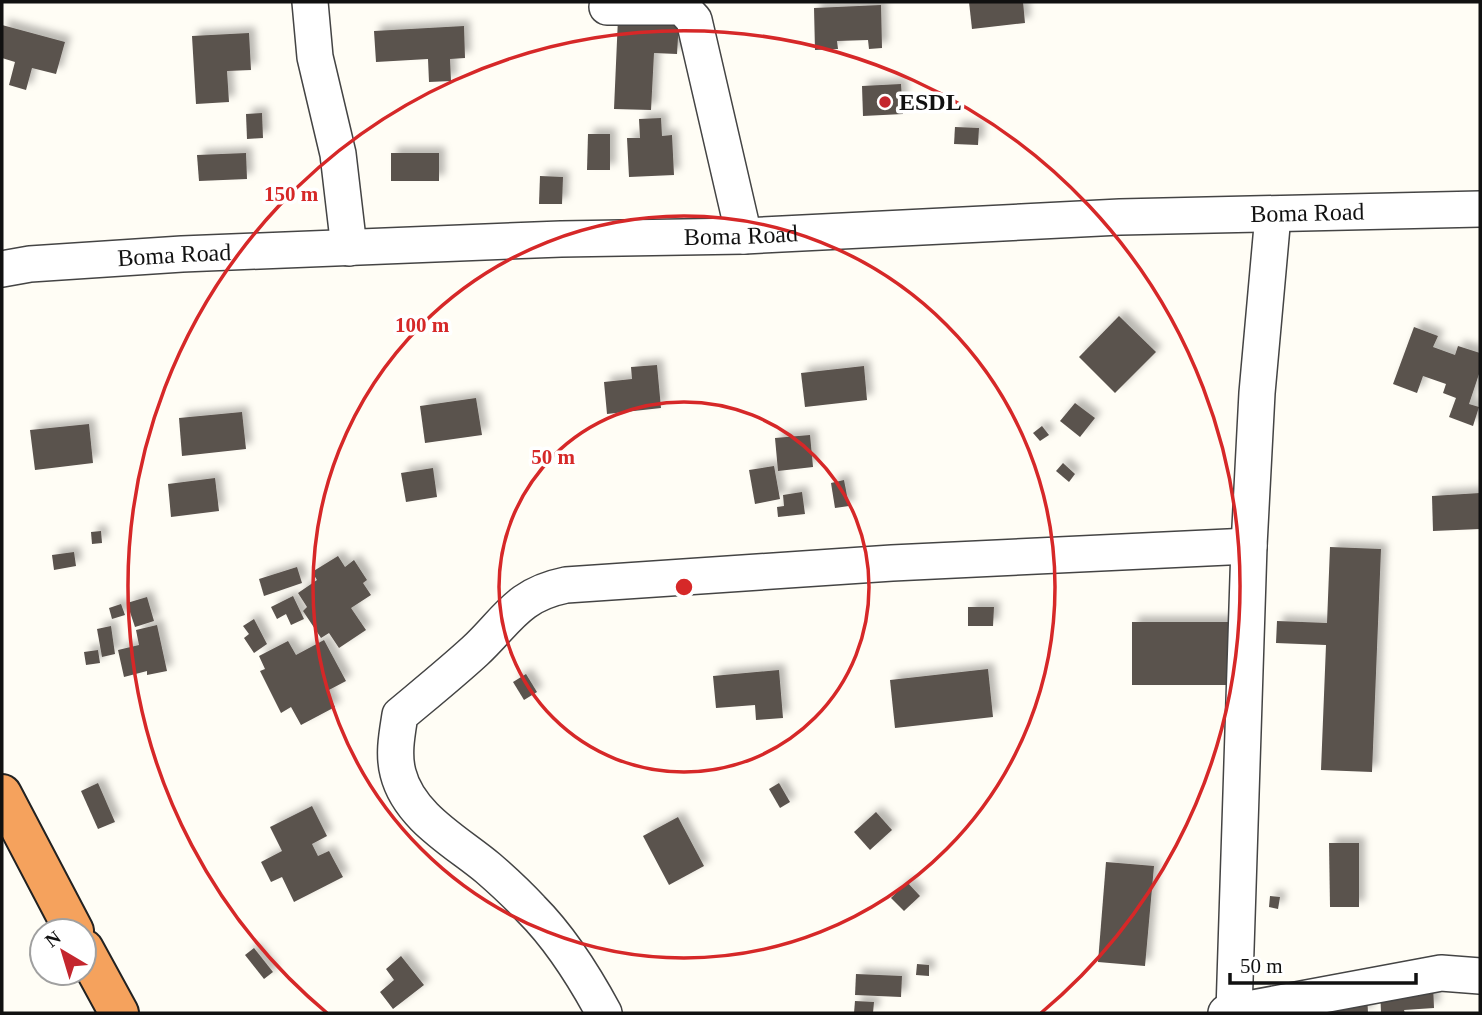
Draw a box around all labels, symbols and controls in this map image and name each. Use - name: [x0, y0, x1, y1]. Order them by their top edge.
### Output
- place label: ESDL: [899, 89, 962, 115]
- marker: ESDL: [877, 94, 893, 110]
- text: 150 m: [264, 182, 319, 206]
- street label: Boma Road: [1250, 199, 1365, 227]
- street label: Boma Road: [684, 220, 799, 250]
- street label: Boma Road: [117, 239, 232, 271]
- text: 100 m: [395, 313, 450, 337]
- text: 50 m: [531, 445, 575, 469]
- centre of rings: [672, 575, 696, 599]
- north arrow: [28, 917, 98, 987]
- text: N: [41, 926, 65, 951]
- scale bar: [1230, 942, 1416, 986]
- text: 50 m: [1240, 954, 1283, 978]

